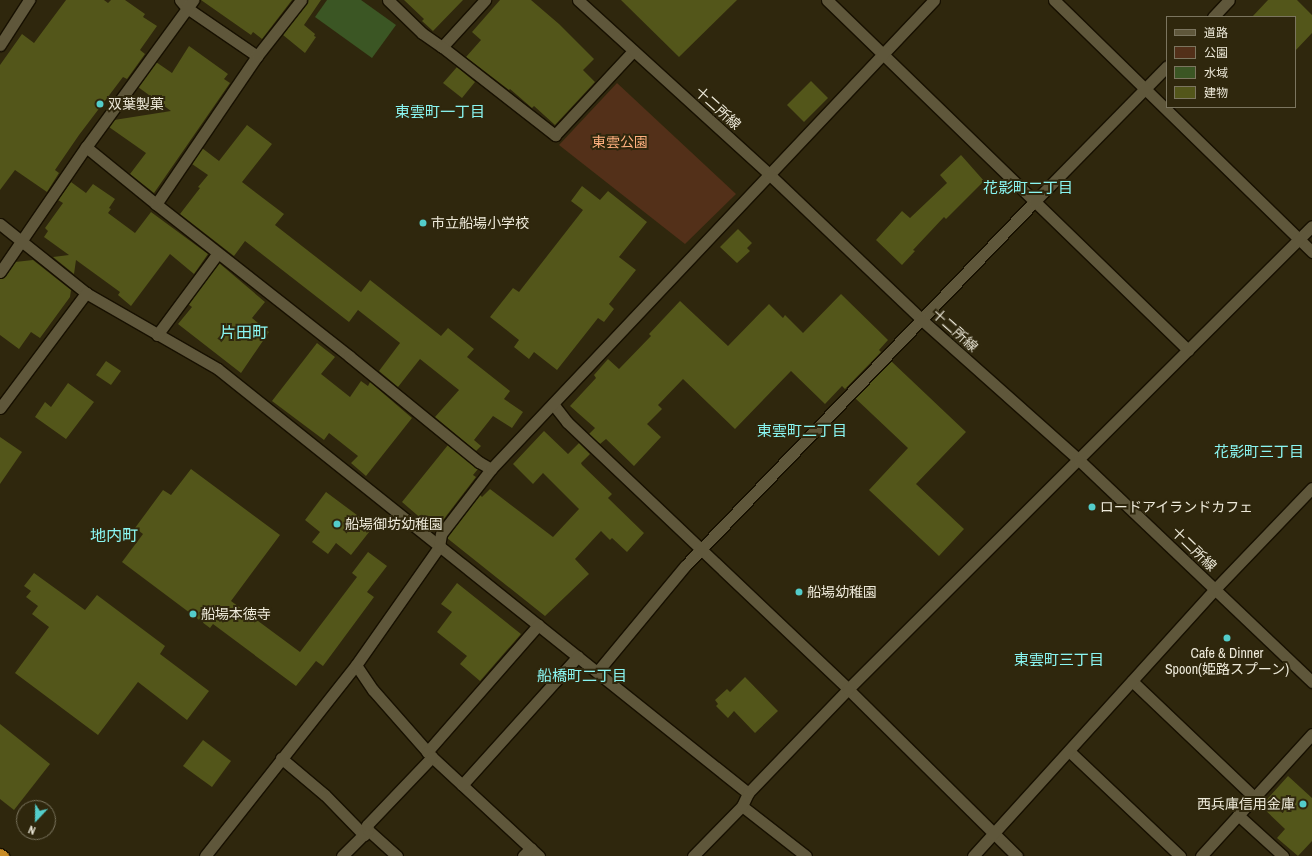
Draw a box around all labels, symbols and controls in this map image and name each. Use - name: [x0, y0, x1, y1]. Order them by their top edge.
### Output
- legend: [1166, 16, 1296, 108]
- text: 道路: [1204, 25, 1228, 41]
- text: 公園: [1204, 45, 1228, 61]
- text: 水域: [1204, 65, 1228, 81]
- street label: 十二所線: [692, 83, 744, 133]
- text: 建物: [1204, 85, 1228, 101]
- place label: 双葉製菓: [108, 96, 164, 112]
- marker: 双葉製菓: [95, 99, 105, 109]
- district label: 東雲町一丁目: [395, 103, 485, 121]
- park label: 東雲公園: [592, 134, 648, 150]
- district label: 花影町二丁目: [983, 179, 1073, 197]
- place label: 市立船場小学校: [431, 215, 529, 231]
- marker: 市立船場小学校: [418, 218, 428, 228]
- street label: 十二所線: [929, 305, 981, 355]
- district label: 片田町: [220, 322, 268, 342]
- district label: 東雲町二丁目: [757, 422, 847, 440]
- district label: 花影町三丁目: [1214, 443, 1304, 461]
- place label: ロードアイランドカフェ: [1100, 499, 1254, 515]
- marker: ロードアイランドカフェ: [1087, 502, 1097, 512]
- place label: 船場御坊幼稚園: [345, 516, 443, 532]
- marker: 船場御坊幼稚園: [332, 519, 342, 529]
- street label: 十二所線: [1168, 524, 1220, 574]
- district label: 地内町: [90, 525, 138, 545]
- place label: 船場幼稚園: [807, 584, 877, 600]
- marker: 船場幼稚園: [794, 587, 804, 597]
- place label: 船場本徳寺: [201, 606, 271, 622]
- marker: 船場本徳寺: [188, 609, 198, 619]
- marker: Cafe & Dinner Spoon(姫路スプーン): [1222, 633, 1232, 643]
- place label: Cafe & Dinner Spoon(姫路スプーン): [1165, 645, 1289, 678]
- district label: 東雲町三丁目: [1014, 651, 1104, 669]
- district label: 船橋町二丁目: [537, 667, 627, 685]
- place label: 西兵庫信用金庫: [1197, 796, 1295, 812]
- marker: 西兵庫信用金庫: [1298, 799, 1308, 809]
- north arrow: [16, 800, 56, 840]
- text: N: [26, 822, 38, 838]

